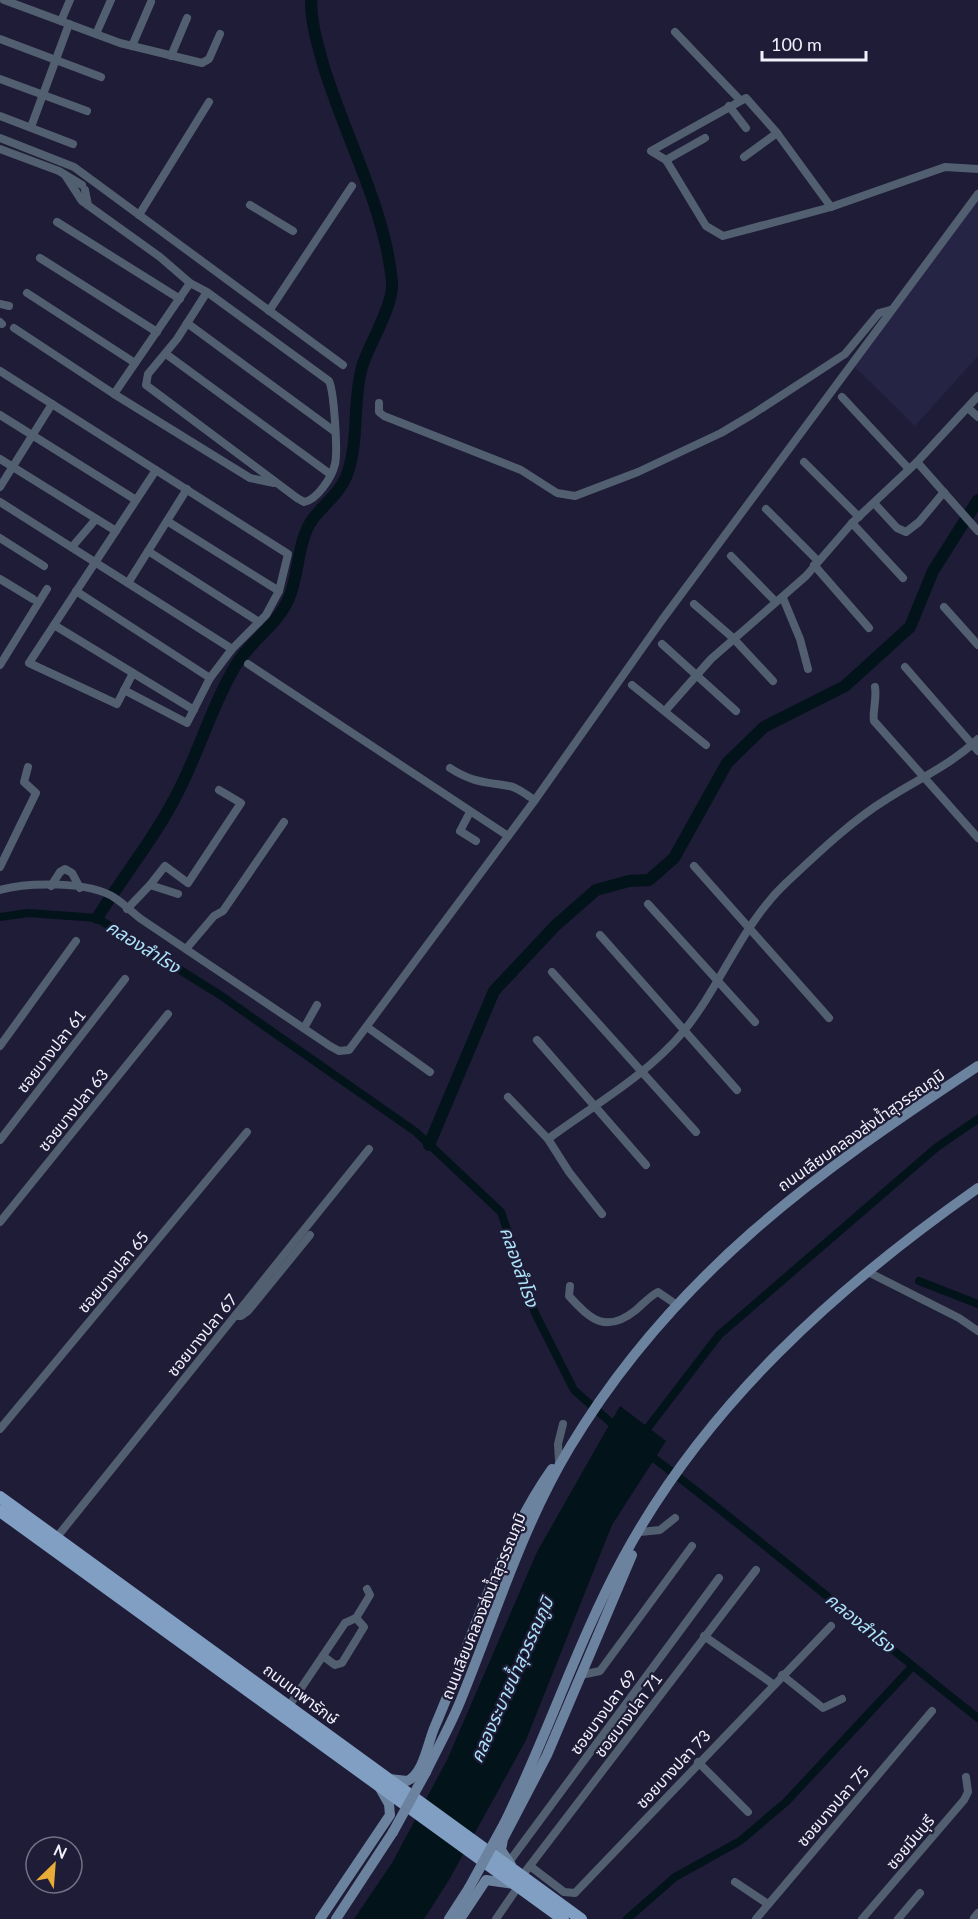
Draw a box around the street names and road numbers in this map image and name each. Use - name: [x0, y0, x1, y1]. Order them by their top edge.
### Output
- street label: ซอยบางปลา 61: [12, 1005, 89, 1096]
- street label: ถนนเลียบคลองส่งน้ำสุวรรณภูมิ: [773, 1064, 948, 1195]
- street label: ซอยบางปลา 63: [34, 1065, 112, 1155]
- street label: ซอยบางปลา 65: [73, 1227, 152, 1316]
- street label: ซอยบางปลา 67: [163, 1290, 241, 1380]
- street label: ถนนเลียบคลองส่งน้ำสุวรรณภูมิ: [435, 1509, 530, 1702]
- street label: ถนนเทพารักษ์: [260, 1659, 343, 1728]
- street label: ซอยบางปลา 69: [565, 1666, 640, 1758]
- street label: ซอยบางปลา 71: [590, 1669, 665, 1760]
- street label: ซอยบางปลา 73: [631, 1725, 714, 1812]
- street label: ซอยบางปลา 75: [793, 1762, 873, 1850]
- street label: ซอยมีนบุรี: [882, 1811, 939, 1873]

